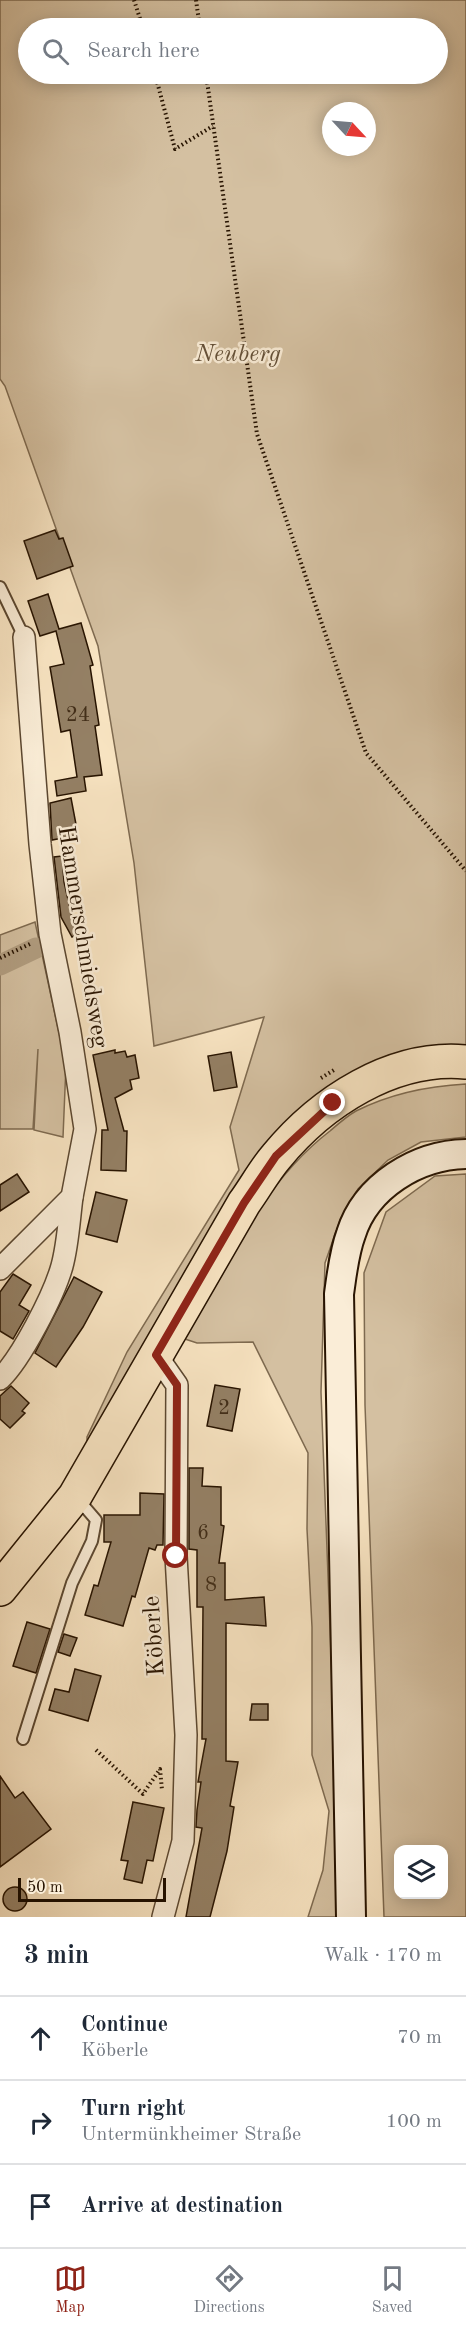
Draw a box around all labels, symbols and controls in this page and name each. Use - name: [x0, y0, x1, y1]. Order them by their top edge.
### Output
- search box: [18, 18, 448, 84]
- icon: search: [39, 35, 72, 68]
- text: Search here: [87, 40, 200, 62]
- north arrow: [322, 102, 376, 156]
- park label: Neuberg: [194, 343, 281, 367]
- house number: 24: [66, 705, 90, 726]
- street label: Hammerschmiedsweg: [53, 824, 111, 1050]
- route end: [319, 1089, 345, 1115]
- house number: 2: [218, 1398, 230, 1419]
- house number: 6: [197, 1523, 209, 1544]
- route start: [162, 1542, 188, 1568]
- house number: 8: [205, 1575, 217, 1596]
- street label: Köberle: [140, 1595, 170, 1677]
- map controls: [394, 1845, 448, 1899]
- button: layers: [394, 1845, 448, 1899]
- scale bar: [18, 1875, 166, 1902]
- text: 50 m: [27, 1880, 63, 1896]
- text: 3 min: [24, 1943, 89, 1969]
- text: Walk · 170 m: [323, 1946, 442, 1966]
- text: Continue: [81, 2014, 168, 2036]
- icon: ahead: [24, 2022, 57, 2055]
- text: 70 m: [397, 2028, 442, 2048]
- text: Köberle: [81, 2041, 148, 2061]
- text: Turn right: [81, 2098, 185, 2120]
- icon: right: [24, 2106, 57, 2139]
- text: 100 m: [386, 2112, 442, 2132]
- text: Untermünkheimer Straße: [81, 2125, 301, 2145]
- icon: arrive: [24, 2190, 57, 2223]
- text: Arrive at destination: [81, 2195, 283, 2217]
- tab: Map: [54, 2262, 87, 2318]
- tab: Directions: [194, 2262, 265, 2318]
- tab: Saved: [372, 2262, 412, 2318]

